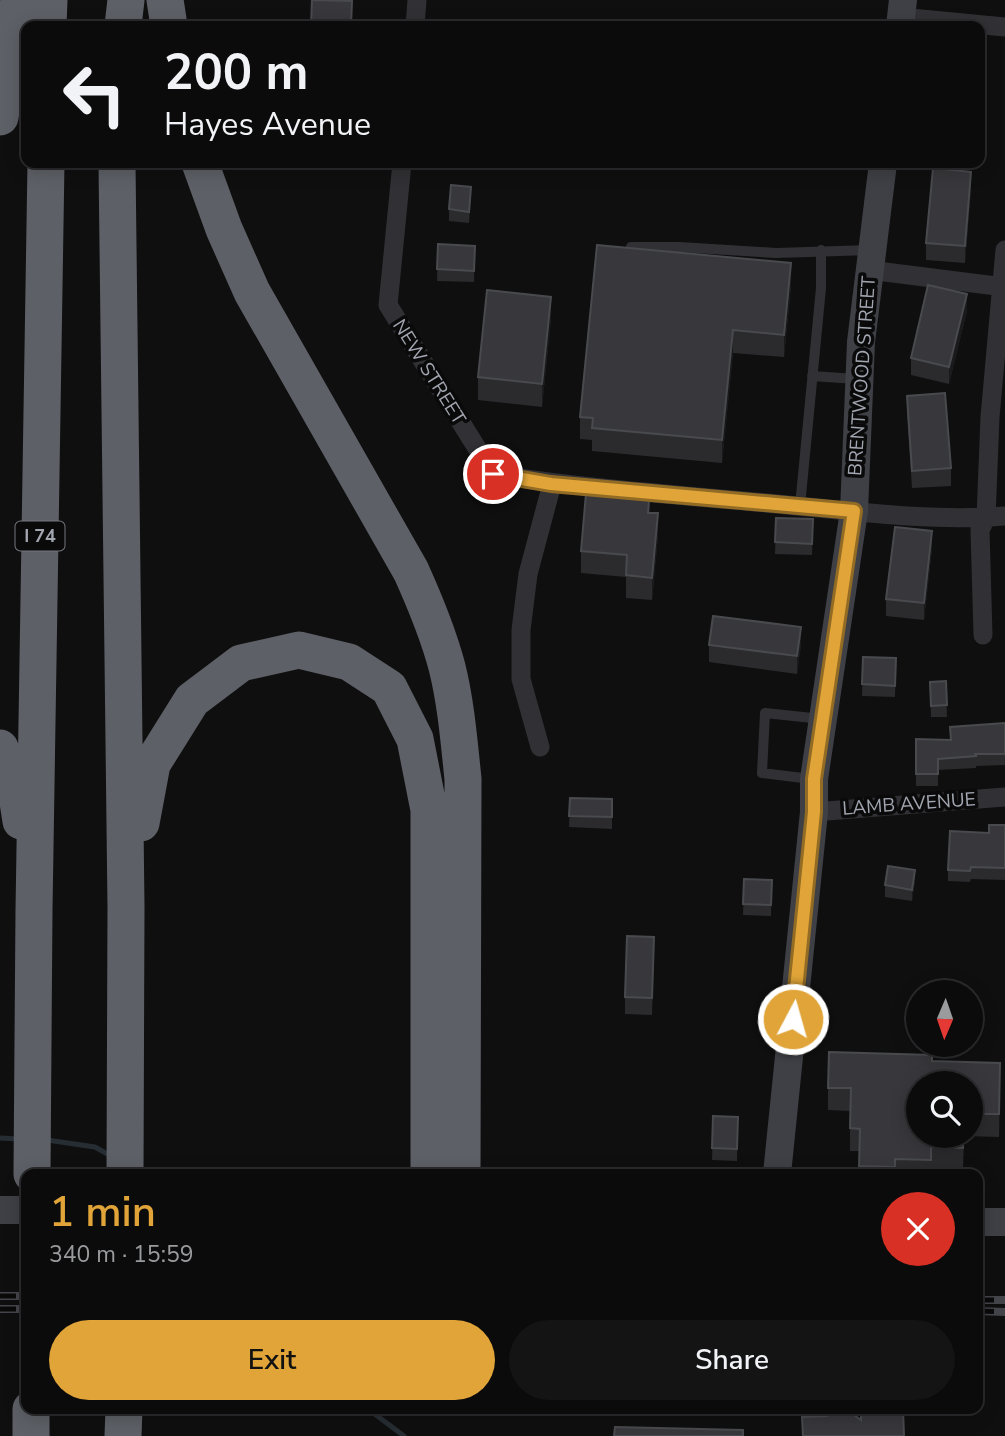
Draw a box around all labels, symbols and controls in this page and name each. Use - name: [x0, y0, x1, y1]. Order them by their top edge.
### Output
- text: 200 m: [164, 39, 308, 106]
- icon: left: [49, 49, 140, 140]
- text: Hayes Avenue: [164, 103, 371, 146]
- street label: BRENTWOOD STREET: [842, 275, 882, 477]
- street label: NEW STREET: [386, 314, 472, 430]
- pin: [463, 444, 523, 504]
- icon: arrive: [474, 455, 512, 493]
- road number: I 74: [16, 522, 64, 550]
- street label: LAMB AVENUE: [841, 786, 977, 822]
- north arrow: [906, 980, 984, 1057]
- map controls: [906, 980, 983, 1148]
- position arrow: [756, 982, 830, 1056]
- button: search: [906, 1071, 983, 1148]
- text: 1 min: [49, 1184, 156, 1241]
- button: close: [881, 1192, 955, 1266]
- text: 340 m · 15:59: [49, 1239, 194, 1270]
- button: Exit: [49, 1320, 495, 1400]
- button: Share: [509, 1320, 955, 1400]

